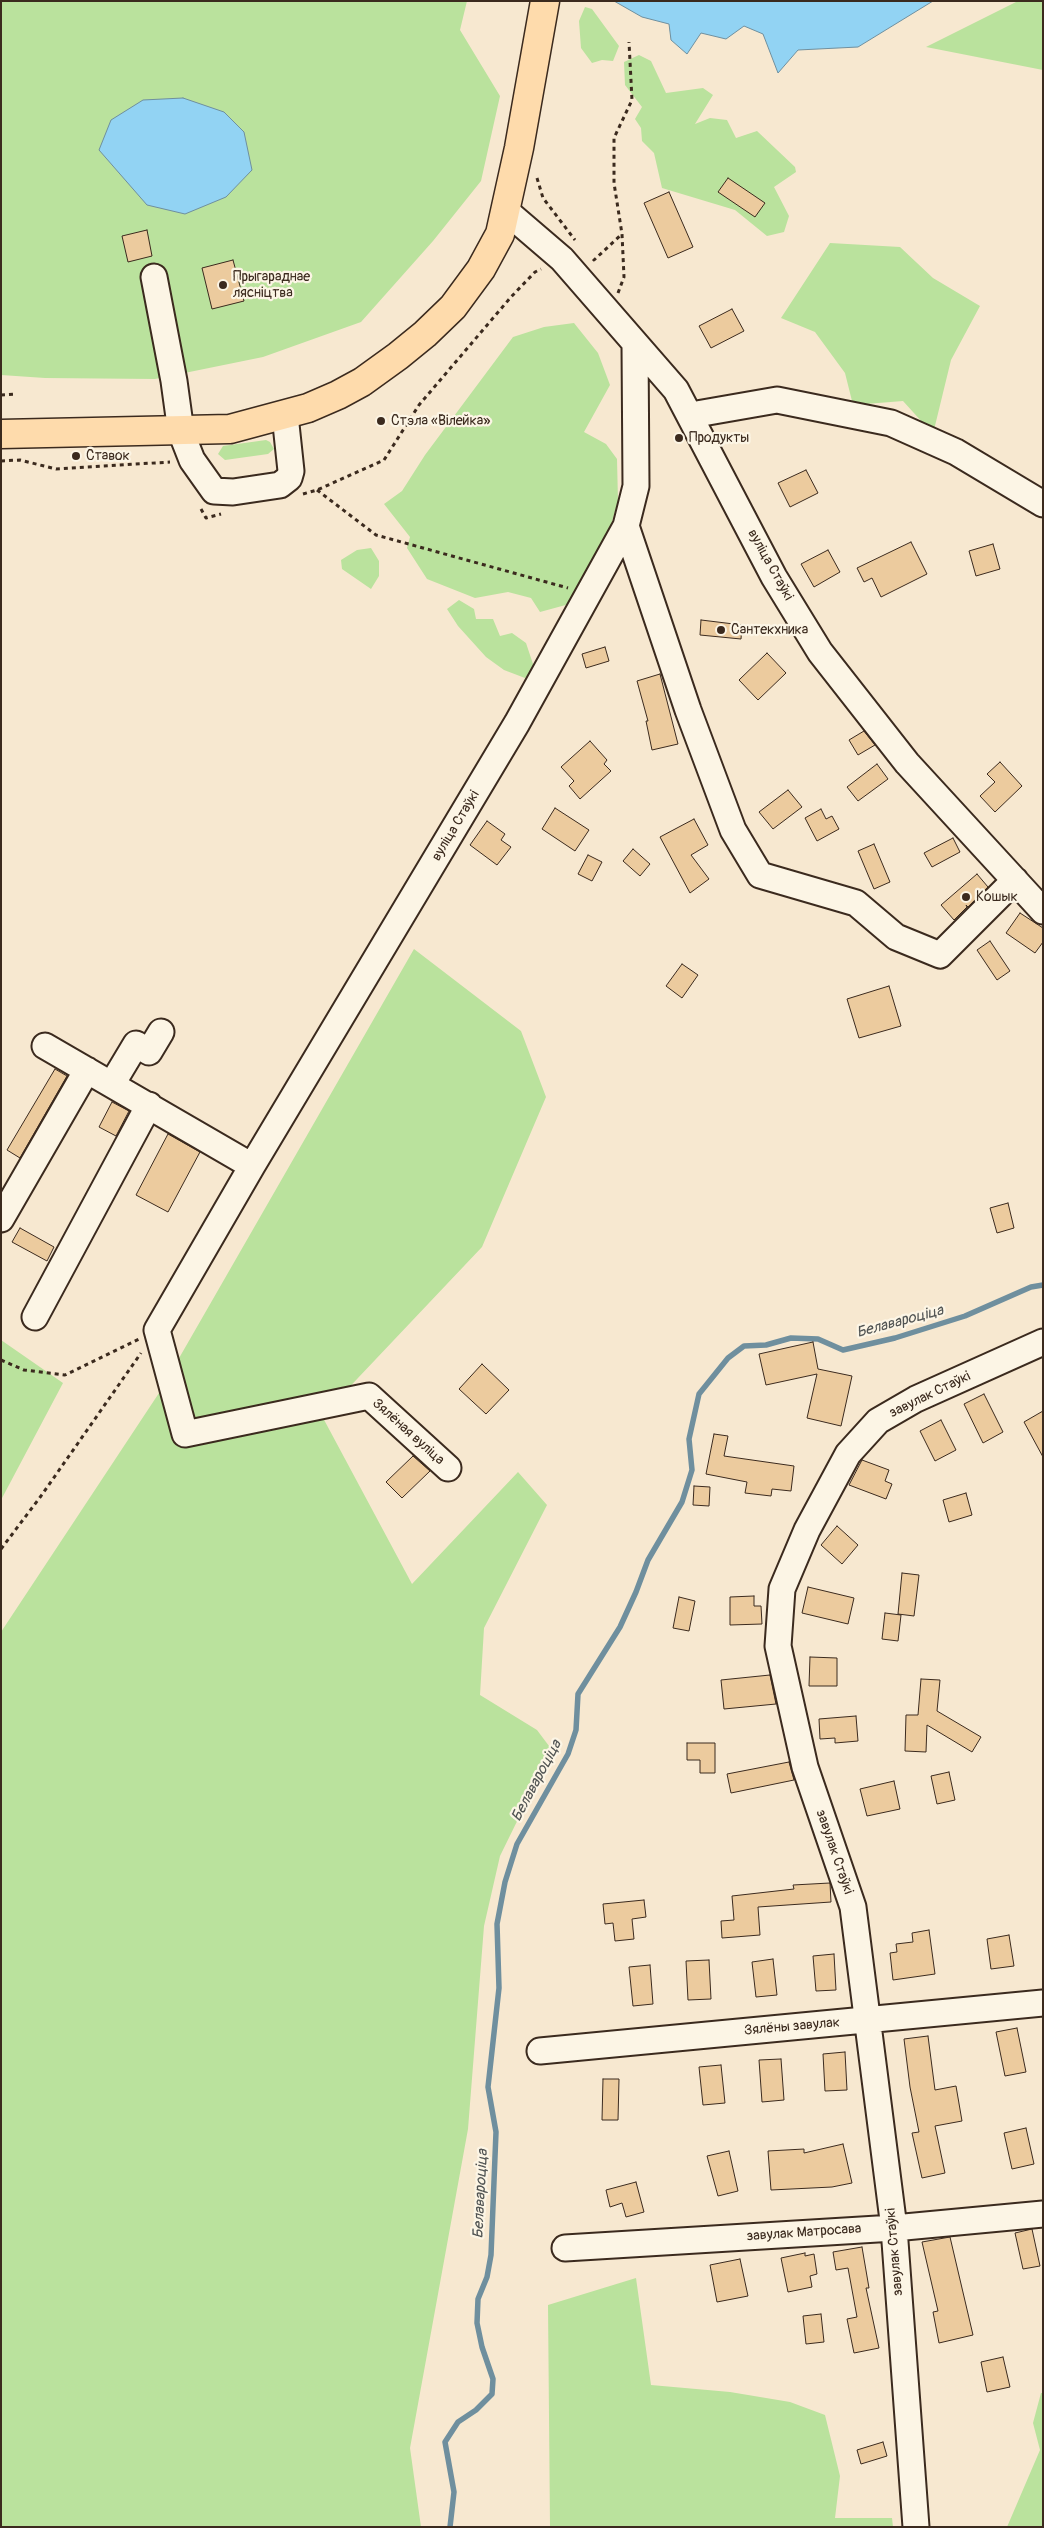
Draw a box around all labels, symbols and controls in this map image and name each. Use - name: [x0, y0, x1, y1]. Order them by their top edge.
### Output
- place label: Прыгараднае лясніцтва: [233, 269, 310, 302]
- marker: Прыгараднае лясніцтва: [217, 279, 229, 291]
- place label: Стэла «Вілейка»: [391, 413, 490, 429]
- marker: Стэла «Вілейка»: [375, 415, 387, 427]
- place label: Продукты: [689, 430, 749, 446]
- marker: Продукты: [673, 432, 685, 444]
- place label: Ставок: [86, 448, 130, 464]
- marker: Ставок: [70, 450, 82, 462]
- street label: вуліца Стаўкі: [744, 526, 796, 604]
- place label: Сантекхника: [731, 622, 808, 638]
- marker: Сантекхника: [715, 624, 727, 636]
- street label: вуліца Стаўкі: [428, 788, 484, 864]
- place label: Кошык: [976, 889, 1018, 905]
- marker: Кошык: [960, 891, 972, 903]
- water label: Белавароціца: [855, 1302, 945, 1342]
- street label: завулак Стаўкі: [887, 1368, 973, 1422]
- street label: Зялёная вуліца: [369, 1395, 447, 1469]
- water label: Белавароціца: [508, 1737, 566, 1825]
- street label: завулак Стаўкі: [812, 1808, 856, 1896]
- street label: Зялёны завулак: [743, 2014, 841, 2040]
- water label: Белавароціца: [470, 2149, 492, 2239]
- street label: завулак Стаўкі: [883, 2207, 907, 2297]
- street label: завулак Матросава: [746, 2221, 862, 2245]

